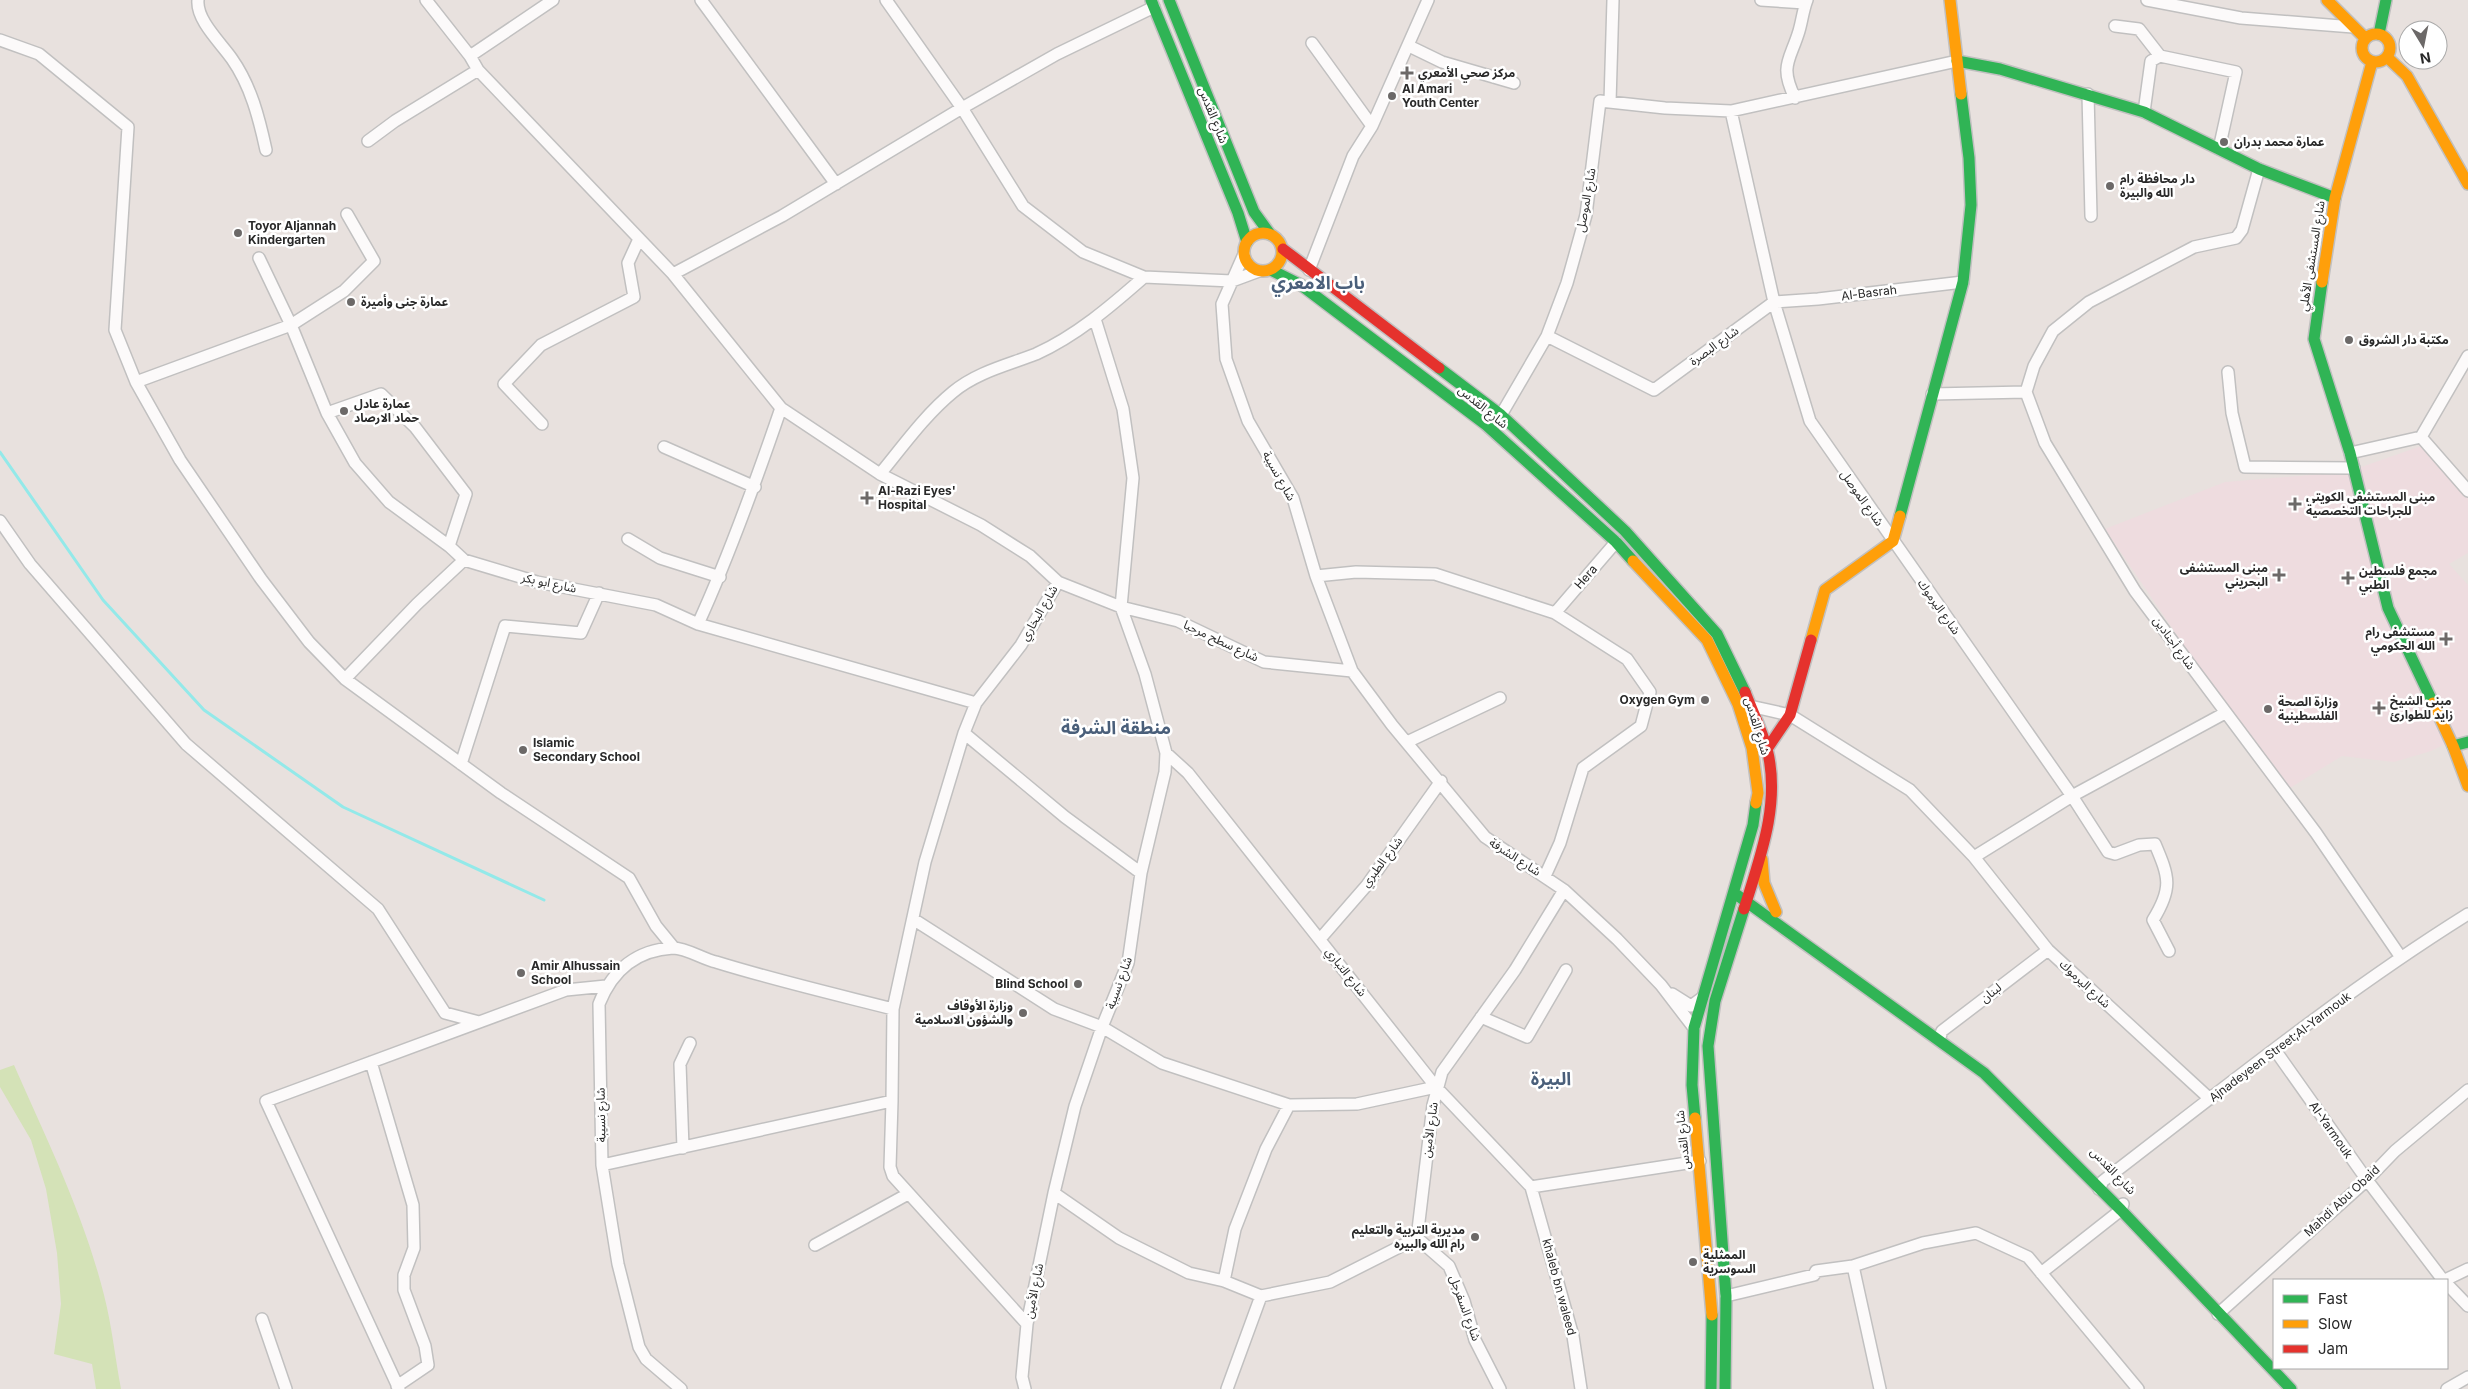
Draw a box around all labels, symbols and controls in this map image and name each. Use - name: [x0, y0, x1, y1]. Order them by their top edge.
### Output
- north arrow: [2398, 20, 2448, 70]
- text: N: [2419, 49, 2432, 68]
- place label: مركز صحي الأمعري: [1418, 65, 1515, 83]
- marker: مركز صحي الأمعري: [1400, 66, 1414, 80]
- place label: Al Amari Youth Center: [1402, 81, 1479, 110]
- street label: شارع القدس: [1193, 84, 1232, 146]
- marker: Al Amari Youth Center: [1386, 90, 1398, 102]
- place label: عمارة محمد بدران: [2234, 134, 2325, 149]
- marker: عمارة محمد بدران: [2218, 136, 2230, 148]
- street label: شارع الموصل: [1572, 167, 1601, 234]
- place label: دار محافظة رام الله والبيرة: [2120, 171, 2195, 200]
- marker: دار محافظة رام الله والبيرة: [2104, 180, 2116, 192]
- street label: شارع المستشفى الأهلي: [2295, 200, 2330, 313]
- place label: Toyor Aljannah Kindergarten: [248, 218, 336, 247]
- marker: Toyor Aljannah Kindergarten: [232, 227, 244, 239]
- district label: باب الامعري: [1271, 272, 1365, 297]
- street label: Al-Basrah: [1840, 282, 1898, 303]
- place label: عمارة جنى وأميرة: [361, 294, 449, 309]
- marker: عمارة جنى وأميرة: [345, 296, 357, 308]
- street label: شارع البصرة: [1686, 323, 1743, 370]
- place label: مكتبة دار الشروق: [2359, 332, 2449, 347]
- marker: مكتبة دار الشروق: [2343, 334, 2355, 346]
- street label: شارع القدس: [1454, 382, 1511, 433]
- place label: عمارة عادل حماد الارصاد: [354, 396, 419, 425]
- marker: عمارة عادل حماد الارصاد: [338, 405, 350, 417]
- street label: شارع نسيبة: [1258, 448, 1299, 504]
- street label: شارع الموصل: [1836, 467, 1887, 530]
- place label: Al-Razi Eyes' Hospital: [878, 483, 956, 512]
- place label: مبنى المستشفى الكويتي للجراحات التخصصية: [2306, 489, 2435, 518]
- marker: Al-Razi Eyes' Hospital: [860, 491, 874, 505]
- marker: مبنى المستشفى الكويتي للجراحات التخصصية: [2288, 497, 2302, 511]
- place label: مبنى المستشفى البحريني: [2180, 560, 2268, 592]
- street label: Hera: [1571, 561, 1600, 592]
- place label: مجمع فلسطين الطبي: [2359, 563, 2437, 595]
- marker: مبنى المستشفى البحريني: [2272, 568, 2286, 582]
- street label: شارع ابو بكر: [519, 569, 578, 598]
- marker: مجمع فلسطين الطبي: [2341, 571, 2355, 585]
- street label: شارع اليرموك: [1913, 576, 1964, 638]
- street label: شارع البخاري: [1017, 582, 1063, 645]
- street label: شارع أجنادين: [2148, 613, 2199, 674]
- street label: شارع سطح مرحبا: [1180, 617, 1261, 666]
- place label: مستشفى رام الله الحكومي: [2365, 624, 2435, 656]
- marker: مستشفى رام الله الحكومي: [2439, 632, 2453, 646]
- place label: Oxygen Gym: [1620, 692, 1695, 707]
- place label: مبنى الشيخ زايد للطوارئ: [2390, 693, 2453, 722]
- marker: Oxygen Gym: [1699, 694, 1711, 706]
- place label: وزارة الصحة الفلسطينية: [2278, 694, 2338, 723]
- street label: شارع القدس: [1740, 695, 1773, 757]
- marker: مبنى الشيخ زايد للطوارئ: [2372, 701, 2386, 715]
- marker: وزارة الصحة الفلسطينية: [2262, 703, 2274, 715]
- district label: منطقة الشرفة: [1061, 717, 1171, 739]
- place label: Islamic Secondary School: [533, 735, 640, 764]
- marker: Islamic Secondary School: [517, 744, 529, 756]
- street label: شارع الطبري: [1358, 834, 1408, 892]
- street label: شارع الشرفة: [1486, 834, 1544, 880]
- street label: شارع التباري: [1320, 944, 1370, 1001]
- street label: شارع نسيبة: [1102, 955, 1137, 1012]
- street label: شارع اليرموك: [2055, 956, 2114, 1012]
- place label: Amir Alhussain School: [531, 958, 620, 987]
- marker: Amir Alhussain School: [515, 967, 527, 979]
- place label: Blind School: [995, 976, 1068, 991]
- marker: Blind School: [1072, 978, 1084, 990]
- street label: لبنان: [1977, 980, 2004, 1006]
- street label: Ajnadeyeen Street;Al-Yarmouk: [2206, 988, 2354, 1105]
- place label: وزارة الأوقاف والشؤون الاسلامية: [915, 998, 1013, 1027]
- marker: وزارة الأوقاف والشؤون الاسلامية: [1017, 1007, 1029, 1019]
- district label: البيرة: [1531, 1068, 1571, 1090]
- street label: شارع نسيبة: [593, 1088, 610, 1142]
- street label: Al-Yarmouk: [2306, 1098, 2357, 1161]
- street label: شارع الأمين: [1418, 1101, 1443, 1159]
- street label: شارع القدس: [1672, 1109, 1695, 1170]
- street label: شارع القدس: [2086, 1144, 2139, 1199]
- street label: Mahdi Abu Obaid: [2301, 1162, 2383, 1240]
- place label: مديرية التربية والتعليم رام الله والبيره: [1352, 1222, 1465, 1253]
- marker: مديرية التربية والتعليم رام الله والبيره: [1469, 1231, 1481, 1243]
- street label: khaleb bn waleed: [1539, 1237, 1580, 1337]
- place label: الممثلية السوسرية: [1703, 1247, 1756, 1276]
- marker: الممثلية السوسرية: [1687, 1256, 1699, 1268]
- street label: شارع الأمين: [1021, 1262, 1048, 1320]
- street label: شارع السفرجل: [1445, 1273, 1484, 1343]
- legend: [2273, 1279, 2448, 1369]
- text: Fast: [2318, 1289, 2348, 1308]
- text: Slow: [2318, 1314, 2352, 1333]
- text: Jam: [2318, 1339, 2348, 1358]

